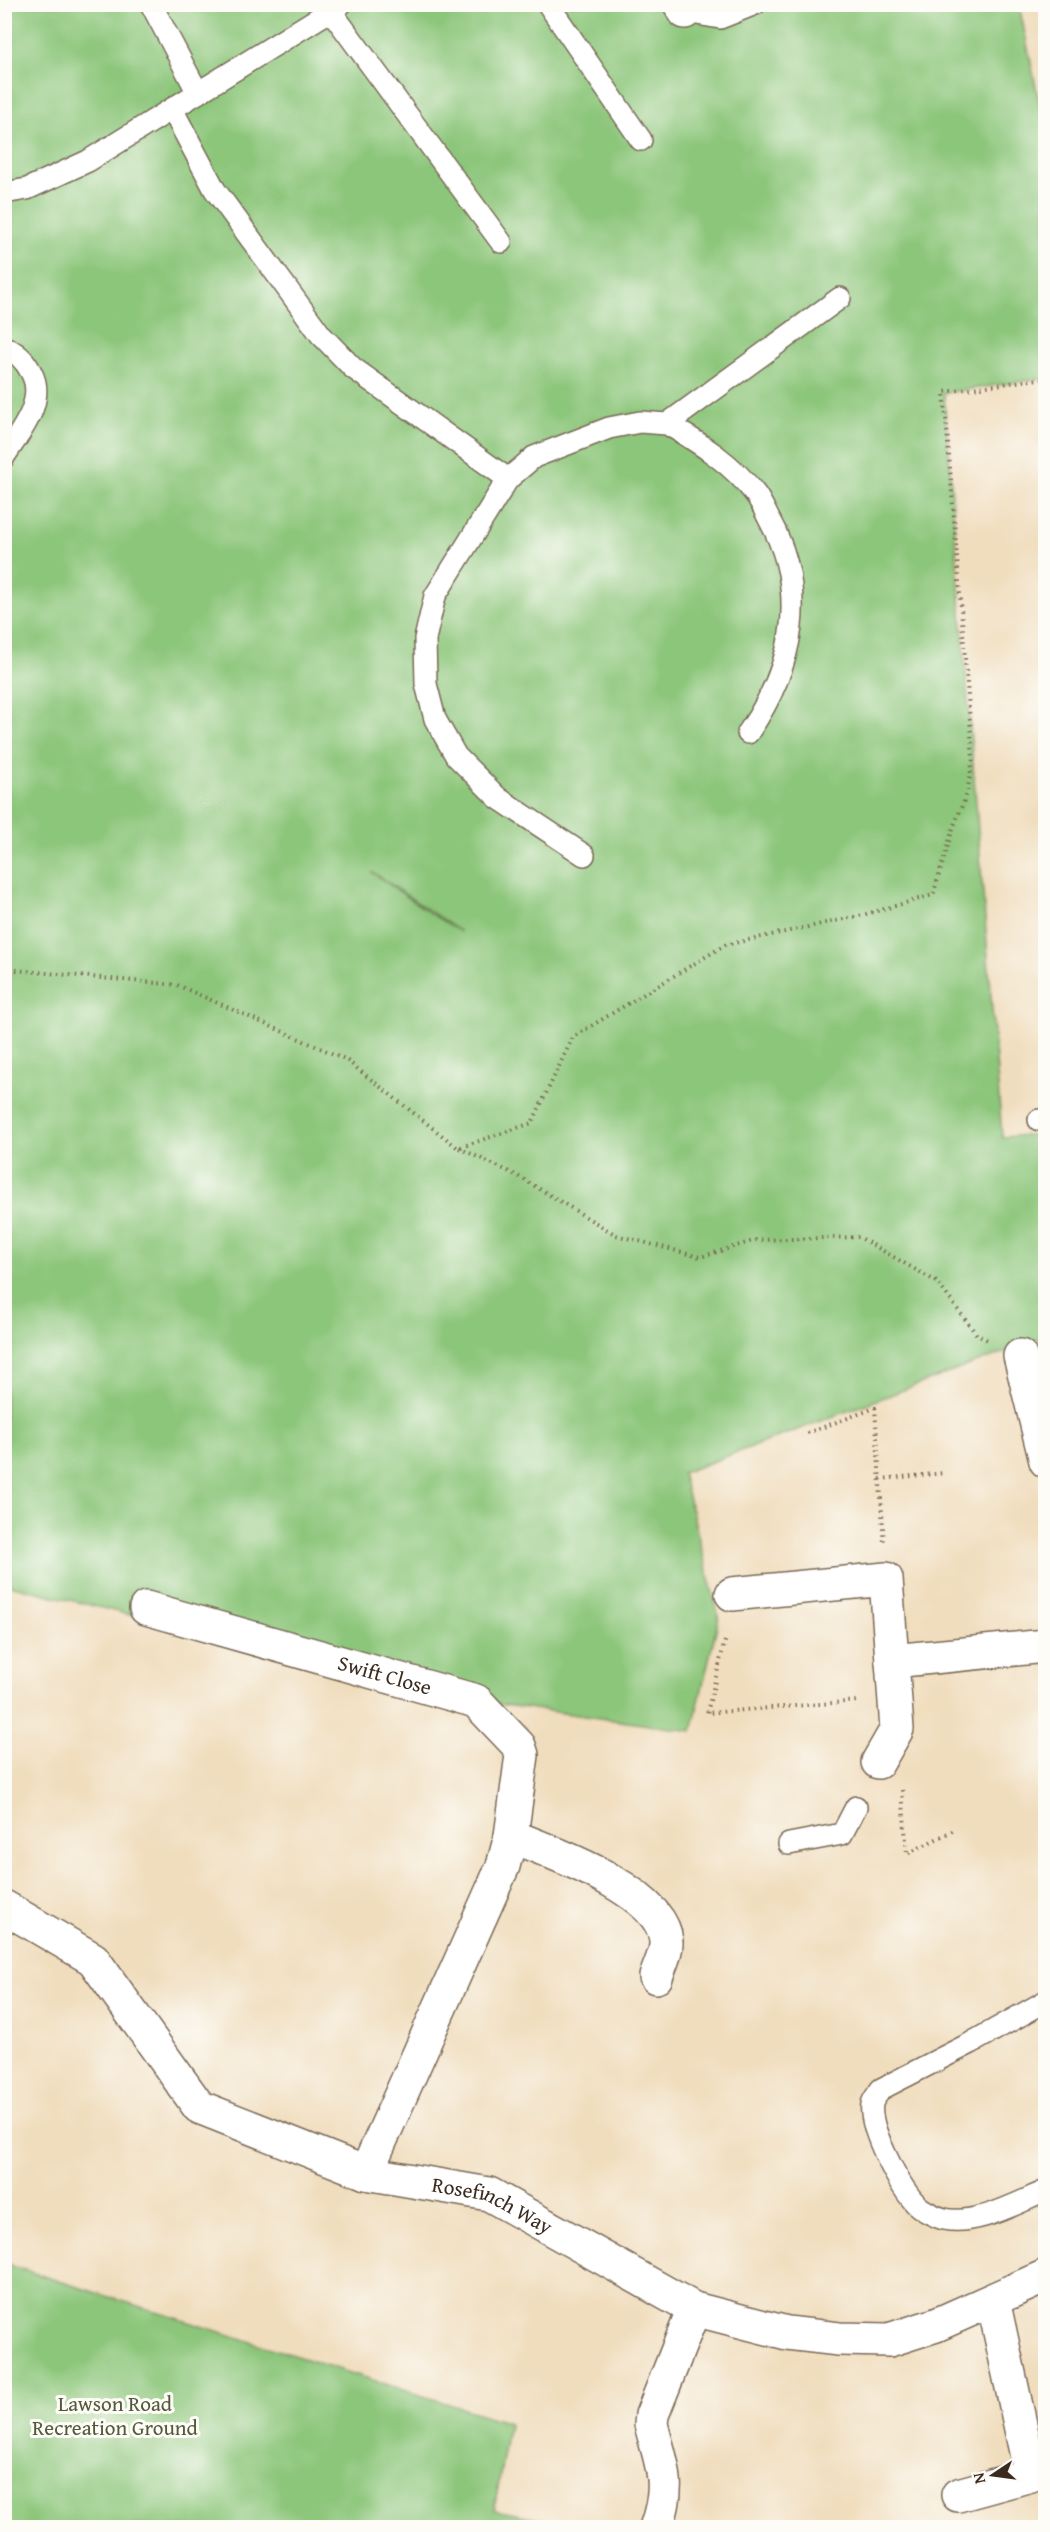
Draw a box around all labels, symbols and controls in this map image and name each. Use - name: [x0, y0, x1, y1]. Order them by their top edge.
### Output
- street label: Swift Close: [334, 1647, 435, 1703]
- street label: Rosefinch Way: [430, 2169, 559, 2242]
- park label: Lawson Road Recreation Ground: [32, 2388, 199, 2443]
- north arrow: [963, 2445, 1023, 2505]
- text: N: [965, 2470, 991, 2486]

